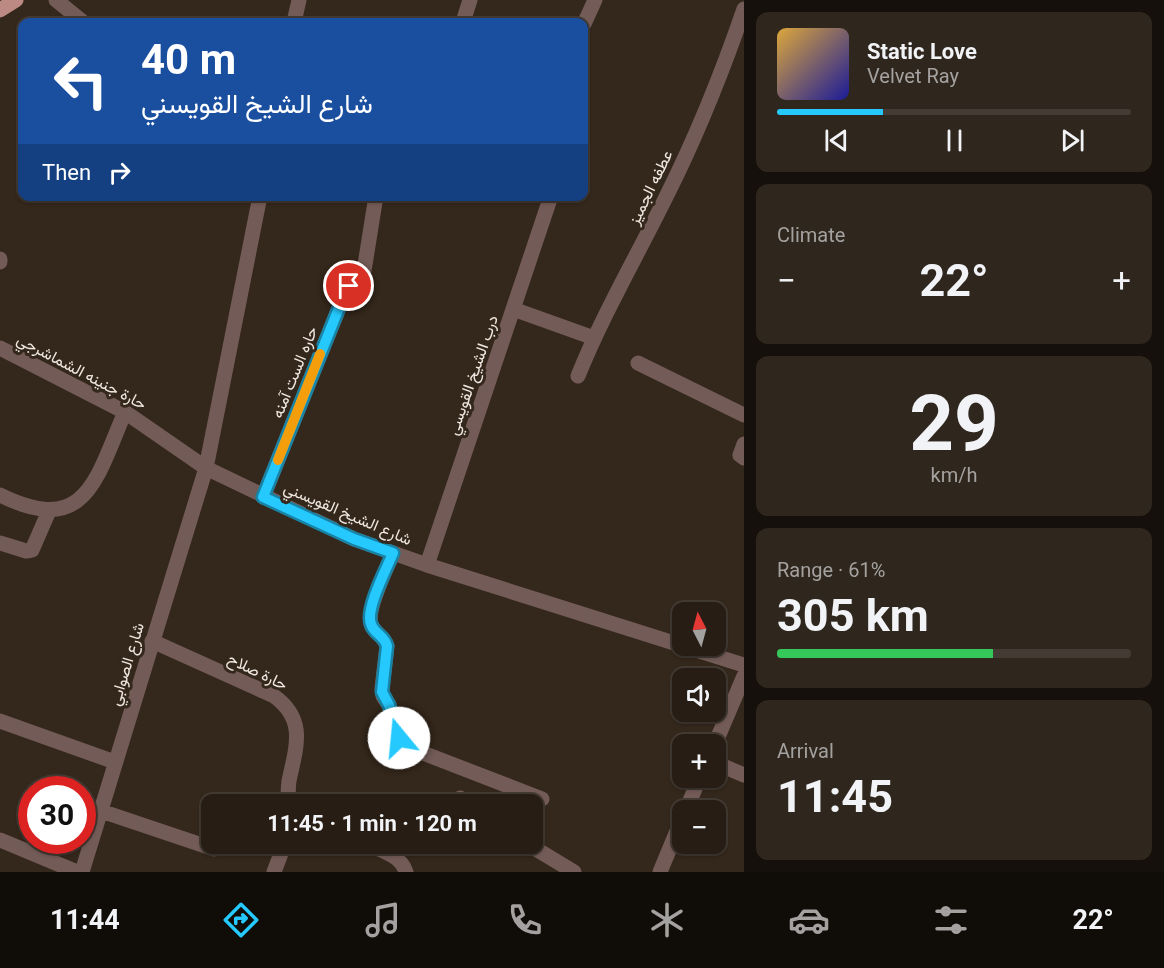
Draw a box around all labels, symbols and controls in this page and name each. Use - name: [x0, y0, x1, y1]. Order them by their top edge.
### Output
- text: 40 m: [141, 35, 236, 84]
- text: Static Love: [867, 39, 977, 64]
- icon: left: [42, 42, 120, 120]
- text: Velvet Ray: [867, 64, 959, 88]
- text: شارع الشيخ القويسني: [141, 88, 373, 120]
- icon: previous: [820, 124, 853, 157]
- icon: pause: [938, 124, 971, 157]
- icon: next: [1056, 124, 1089, 157]
- street label: عطفه الجميز: [624, 147, 677, 229]
- icon: right: [103, 156, 136, 189]
- text: Then: [42, 160, 91, 185]
- text: Climate: [777, 223, 845, 247]
- text: 22°: [919, 254, 989, 307]
- pin: [323, 260, 374, 311]
- text: −: [777, 261, 796, 300]
- text: +: [1112, 261, 1131, 300]
- icon: arrive: [332, 269, 365, 302]
- street label: درب الشيخ القويسي: [443, 313, 506, 439]
- street label: حاره الست آمنه: [267, 323, 322, 421]
- street label: حارة جنينه الشماشرجي: [12, 329, 150, 417]
- text: 29: [909, 378, 999, 469]
- text: km/h: [931, 463, 977, 487]
- street label: شارع الشيخ القويسني: [279, 478, 415, 553]
- text: Range · 61%: [777, 558, 885, 582]
- text: 305 km: [777, 589, 929, 642]
- north arrow: [672, 602, 726, 656]
- map controls: [672, 602, 726, 854]
- street label: شارع الصوابي: [105, 620, 152, 709]
- street label: حارة صلاح: [224, 649, 291, 696]
- button: sound: [672, 668, 726, 722]
- position arrow: [367, 706, 431, 770]
- button: +: [672, 734, 726, 788]
- text: Arrival: [777, 739, 834, 763]
- text: 11:45: [777, 770, 893, 823]
- speed limit sign: 30: [18, 776, 96, 854]
- button: −: [672, 800, 726, 854]
- text: 11:45 · 1 min · 120 m: [267, 811, 477, 836]
- icon: directions: [220, 899, 262, 941]
- icon: music: [362, 899, 404, 941]
- icon: phone: [504, 899, 546, 941]
- icon: climate: [646, 899, 688, 941]
- icon: car: [788, 899, 830, 941]
- icon: filters: [930, 899, 972, 941]
- text: 11:44: [50, 904, 120, 936]
- text: 22°: [1072, 904, 1114, 936]

